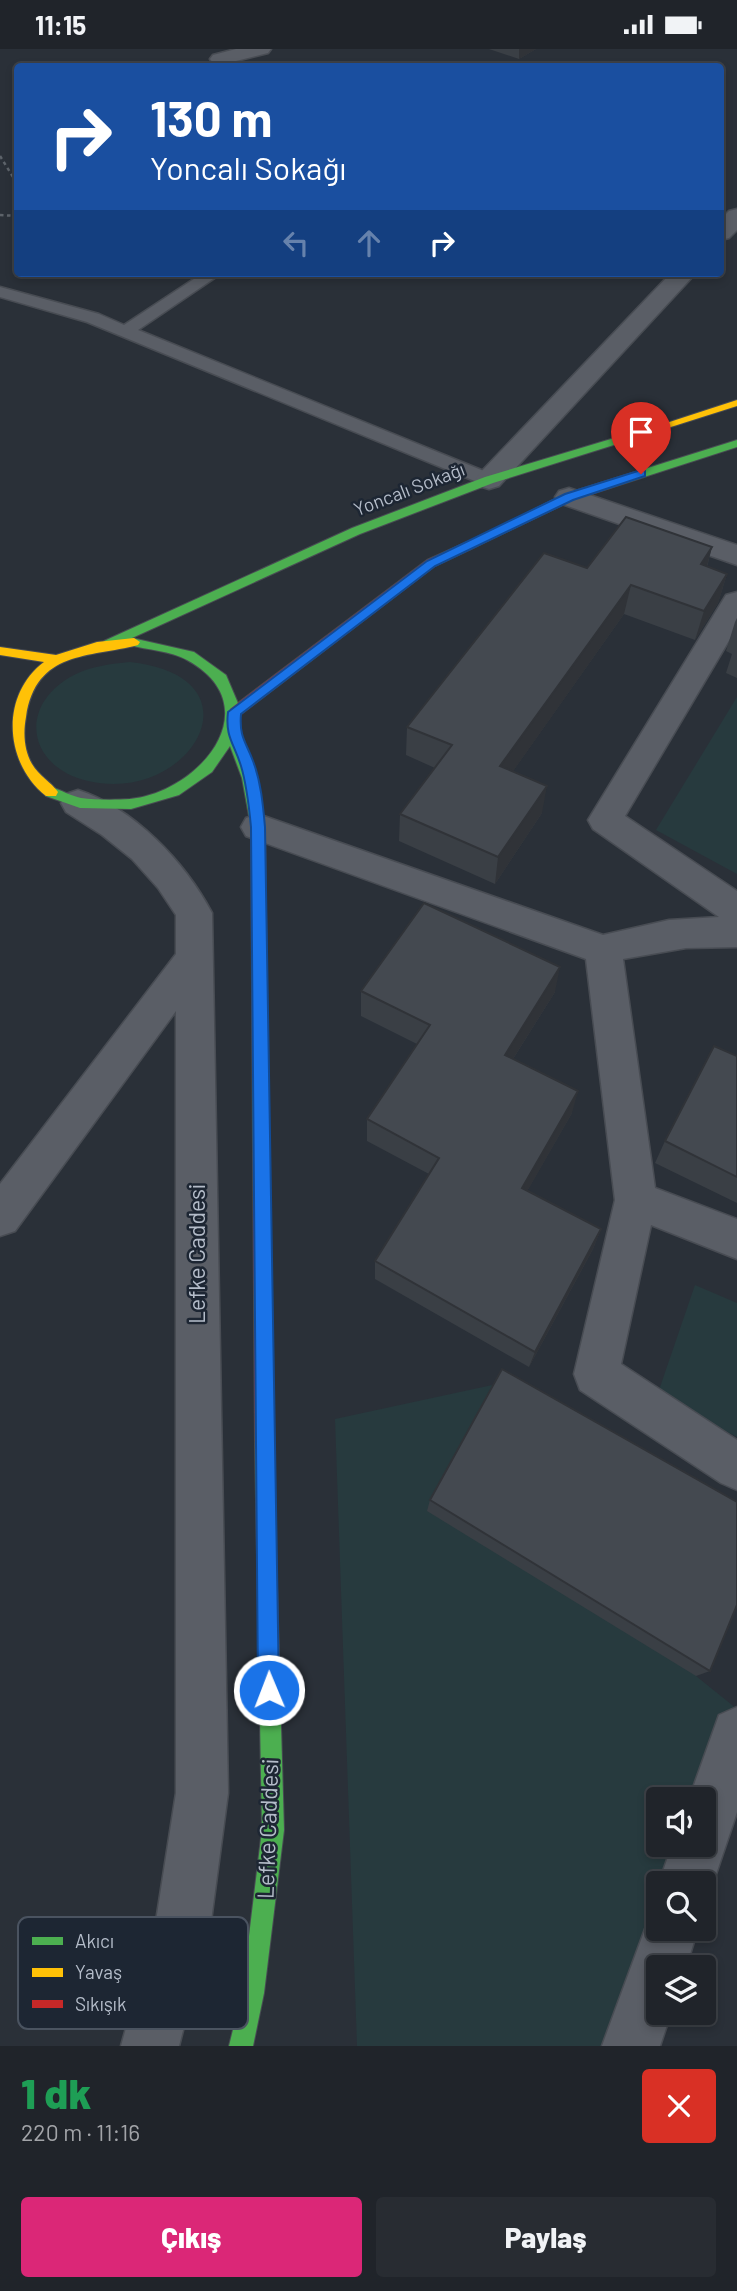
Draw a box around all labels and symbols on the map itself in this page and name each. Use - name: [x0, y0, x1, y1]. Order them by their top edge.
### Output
- pin: [611, 402, 671, 474]
- street label: Yoncalı Sokağı: [350, 457, 467, 520]
- street label: Lefke Caddesi: [182, 1184, 210, 1324]
- position arrow: [232, 1653, 306, 1727]
- street label: Lefke Caddesi: [251, 1759, 283, 1899]
- legend: [18, 1917, 248, 2029]
- text: Akıcı: [75, 1929, 114, 1952]
- text: Yavaş: [75, 1960, 122, 1983]
- text: Sıkışık: [75, 1992, 126, 2015]

